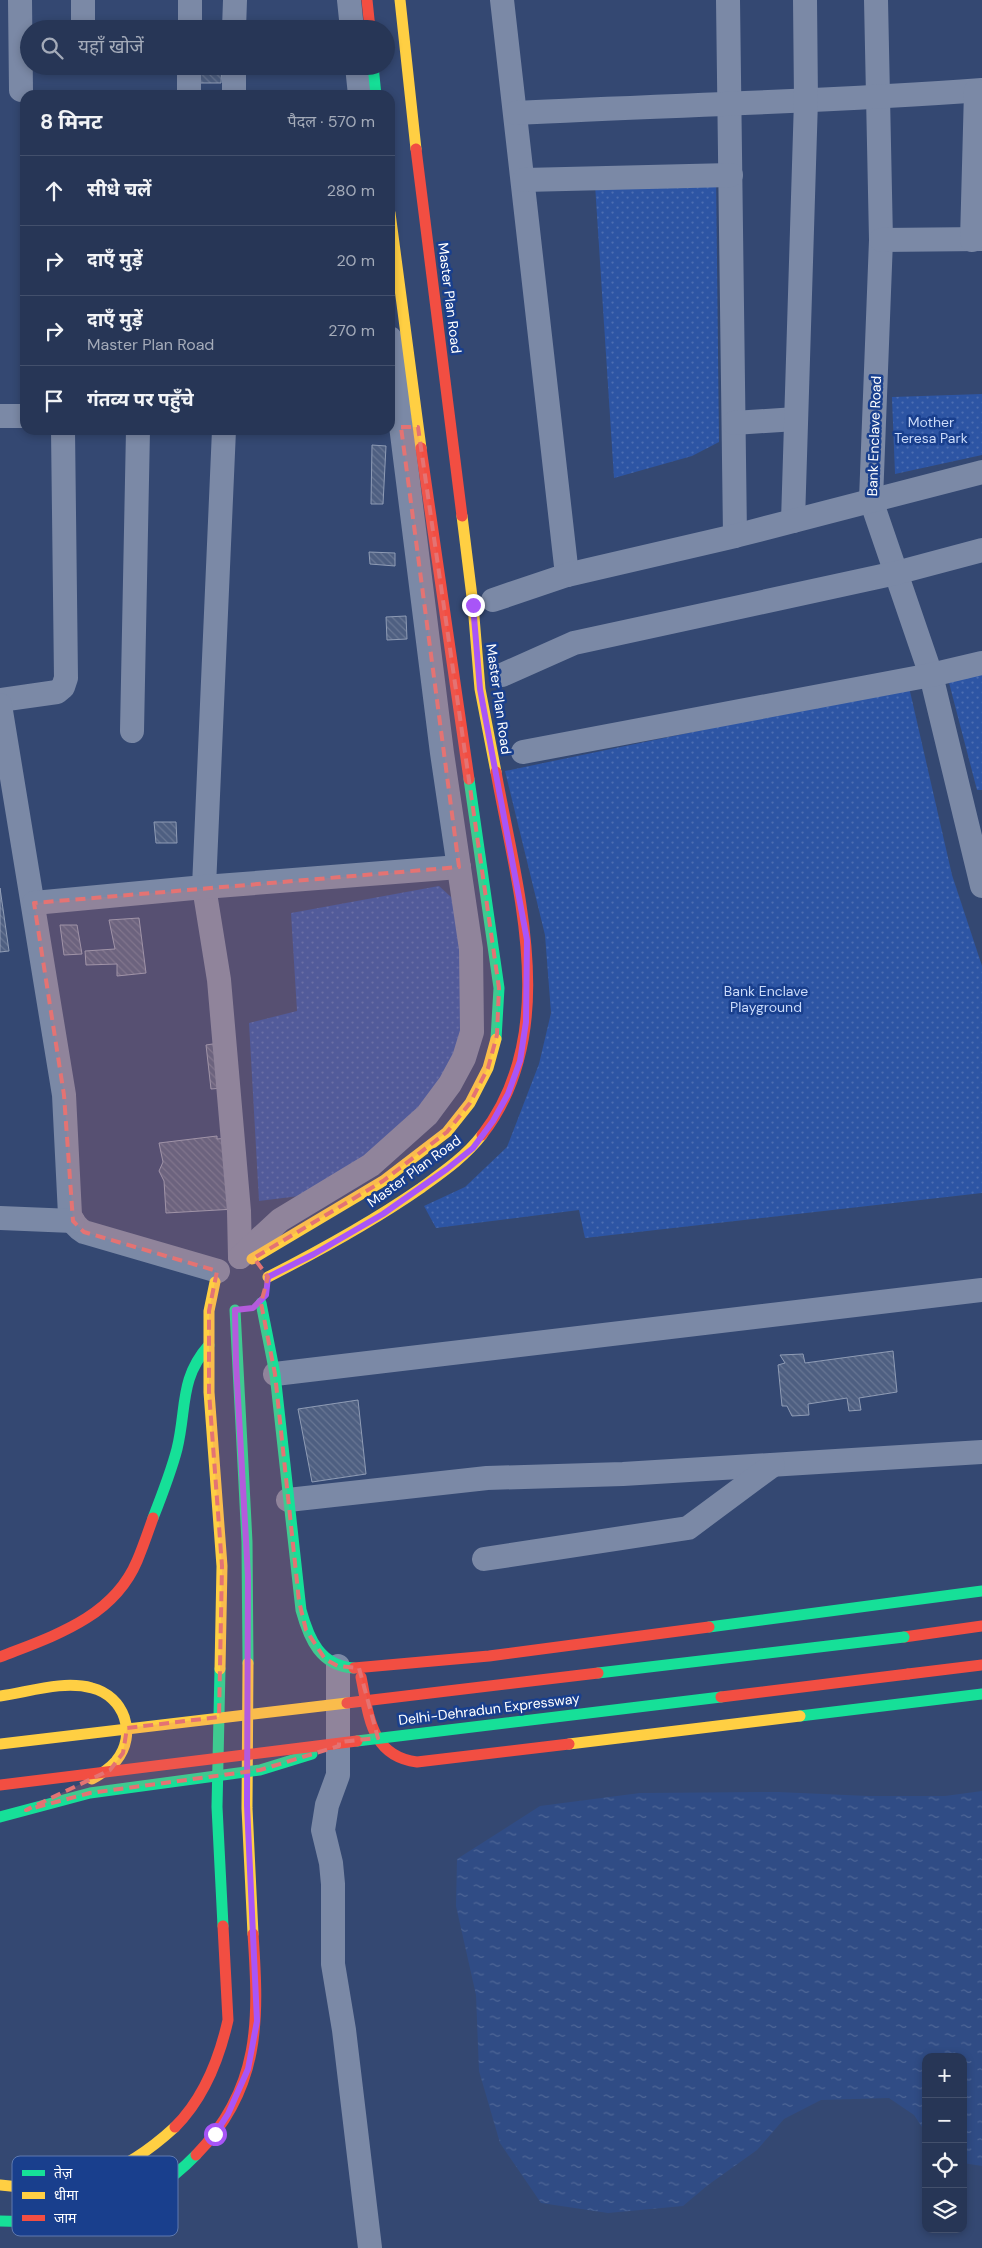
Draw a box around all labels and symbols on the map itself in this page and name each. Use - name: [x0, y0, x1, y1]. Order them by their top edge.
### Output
- street label: Master Plan Road: [434, 242, 466, 354]
- street label: Bank Enclave Road: [863, 375, 885, 497]
- park label: Mother Teresa Park: [894, 413, 968, 447]
- route end: [462, 594, 485, 617]
- street label: Master Plan Road: [482, 643, 516, 755]
- park label: Bank Enclave Playground: [724, 982, 808, 1016]
- street label: Master Plan Road: [364, 1131, 464, 1211]
- street label: Delhi-Dehradun Expressway: [397, 1689, 581, 1729]
- route start: [204, 2123, 227, 2146]
- legend: [12, 2156, 178, 2236]
- text: तेज़: [54, 2164, 73, 2182]
- text: धीमा: [54, 2186, 79, 2204]
- text: जाम: [54, 2209, 77, 2227]

